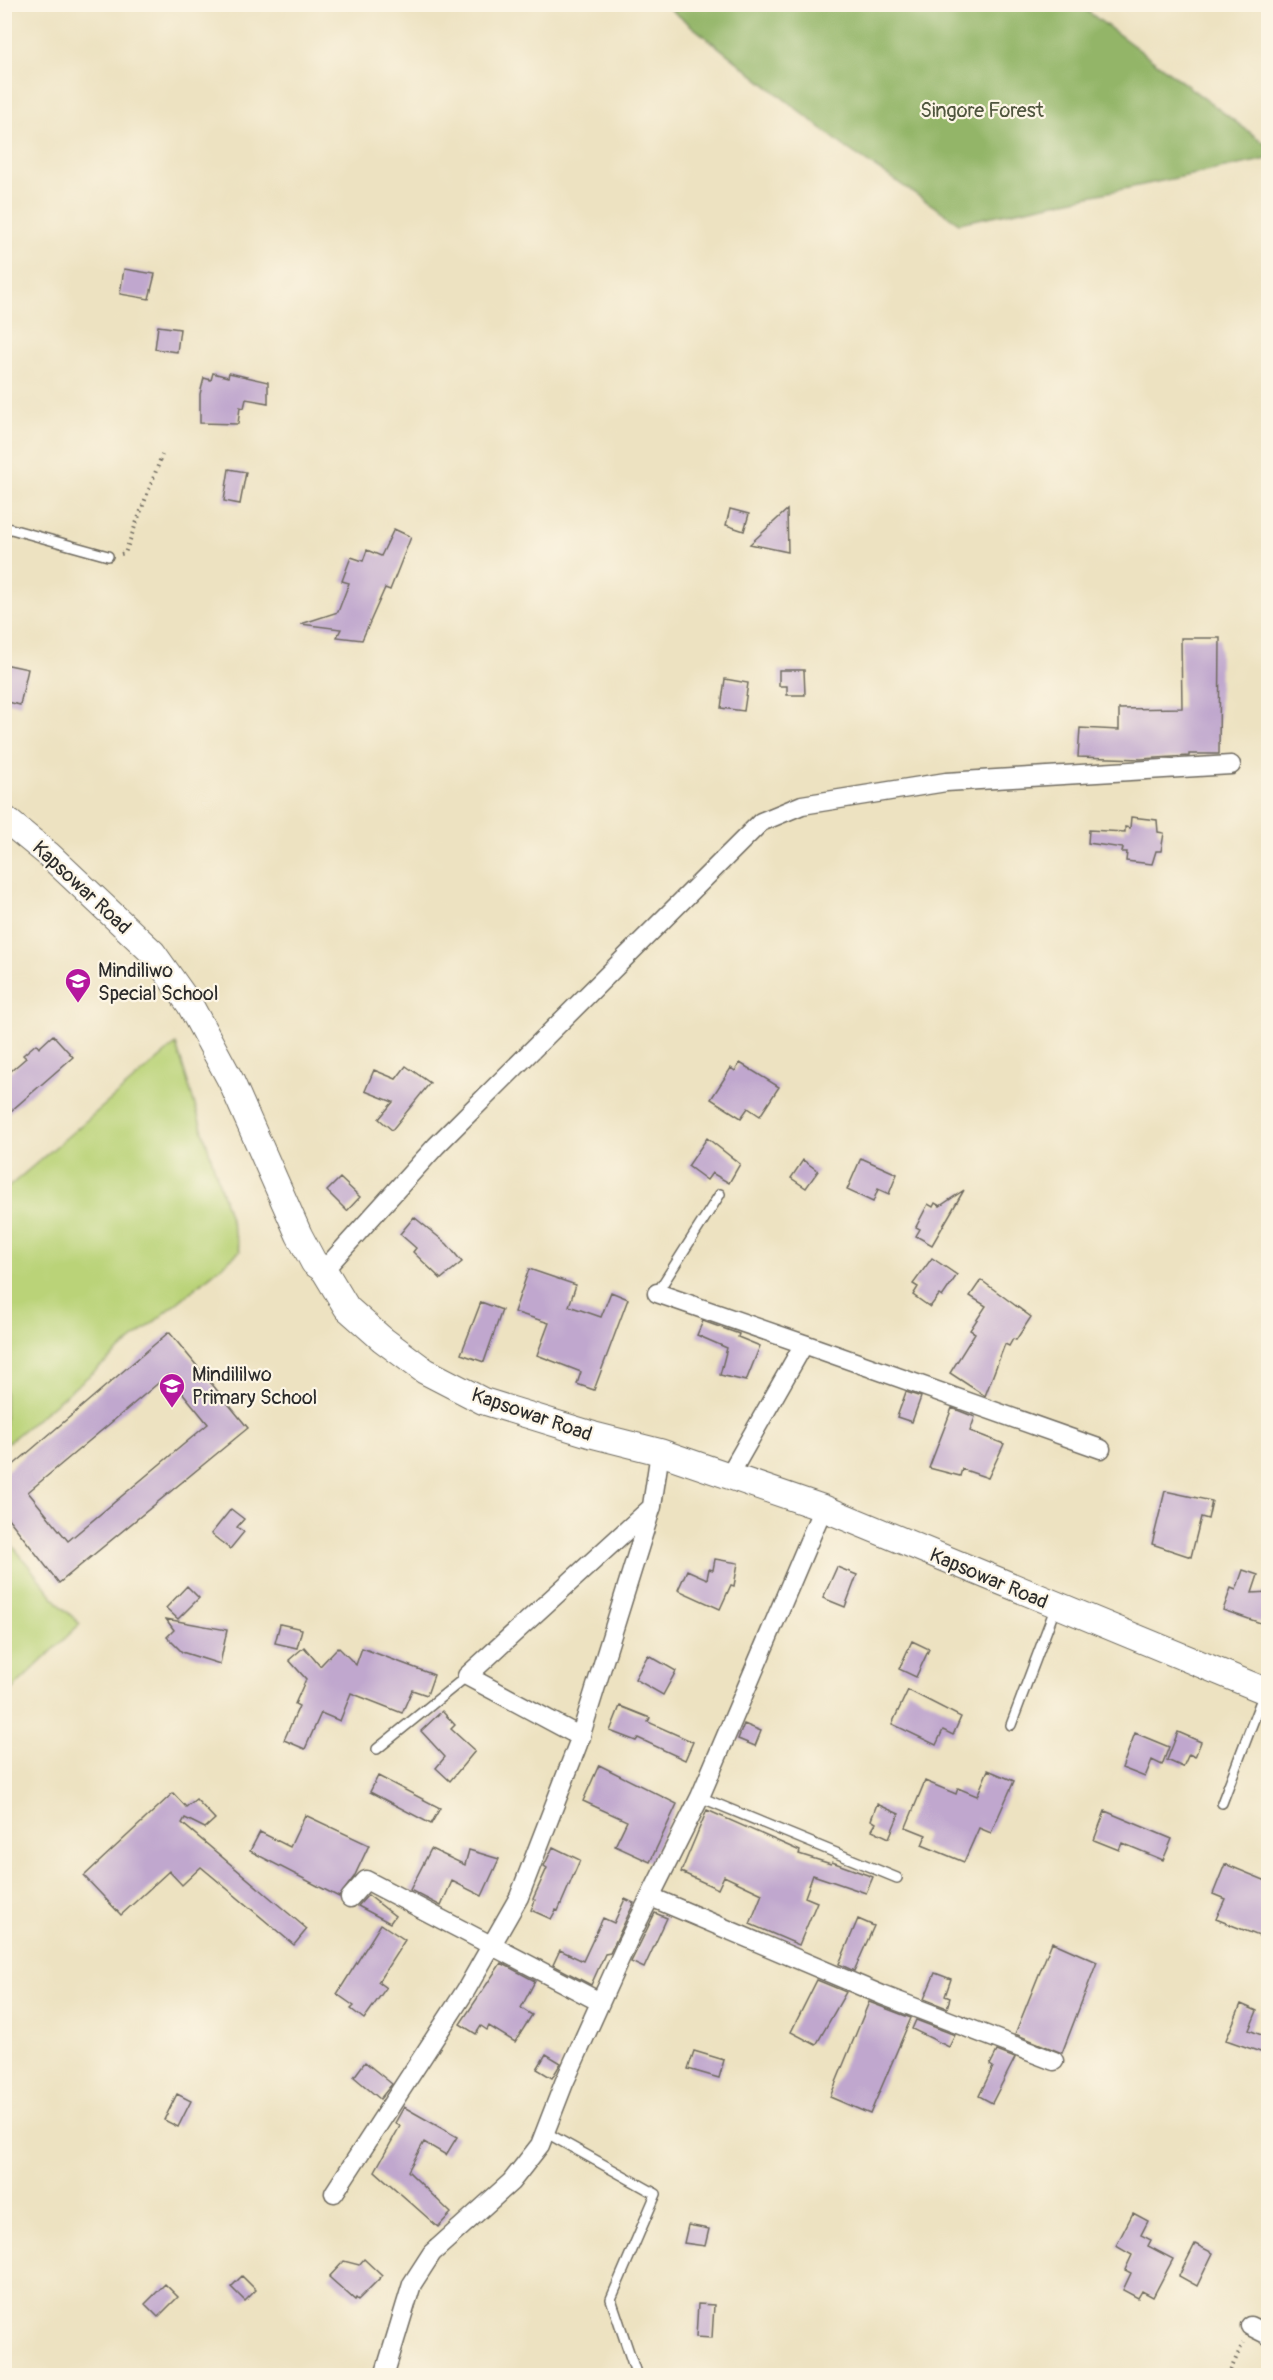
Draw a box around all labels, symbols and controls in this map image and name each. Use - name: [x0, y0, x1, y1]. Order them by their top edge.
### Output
- park label: Singore Forest: [920, 98, 1045, 123]
- street label: Kapsowar Road: [27, 835, 136, 939]
- place label: Mindiliwo Special School: [98, 958, 219, 1006]
- school or university icon: Mindiliwo Special School: [63, 966, 93, 1004]
- place label: Mindililwo Primary School: [192, 1362, 317, 1410]
- school or university icon: Mindililwo Primary School: [157, 1371, 187, 1409]
- street label: Kapsowar Road: [468, 1382, 595, 1447]
- street label: Kapsowar Road: [926, 1542, 1052, 1615]

